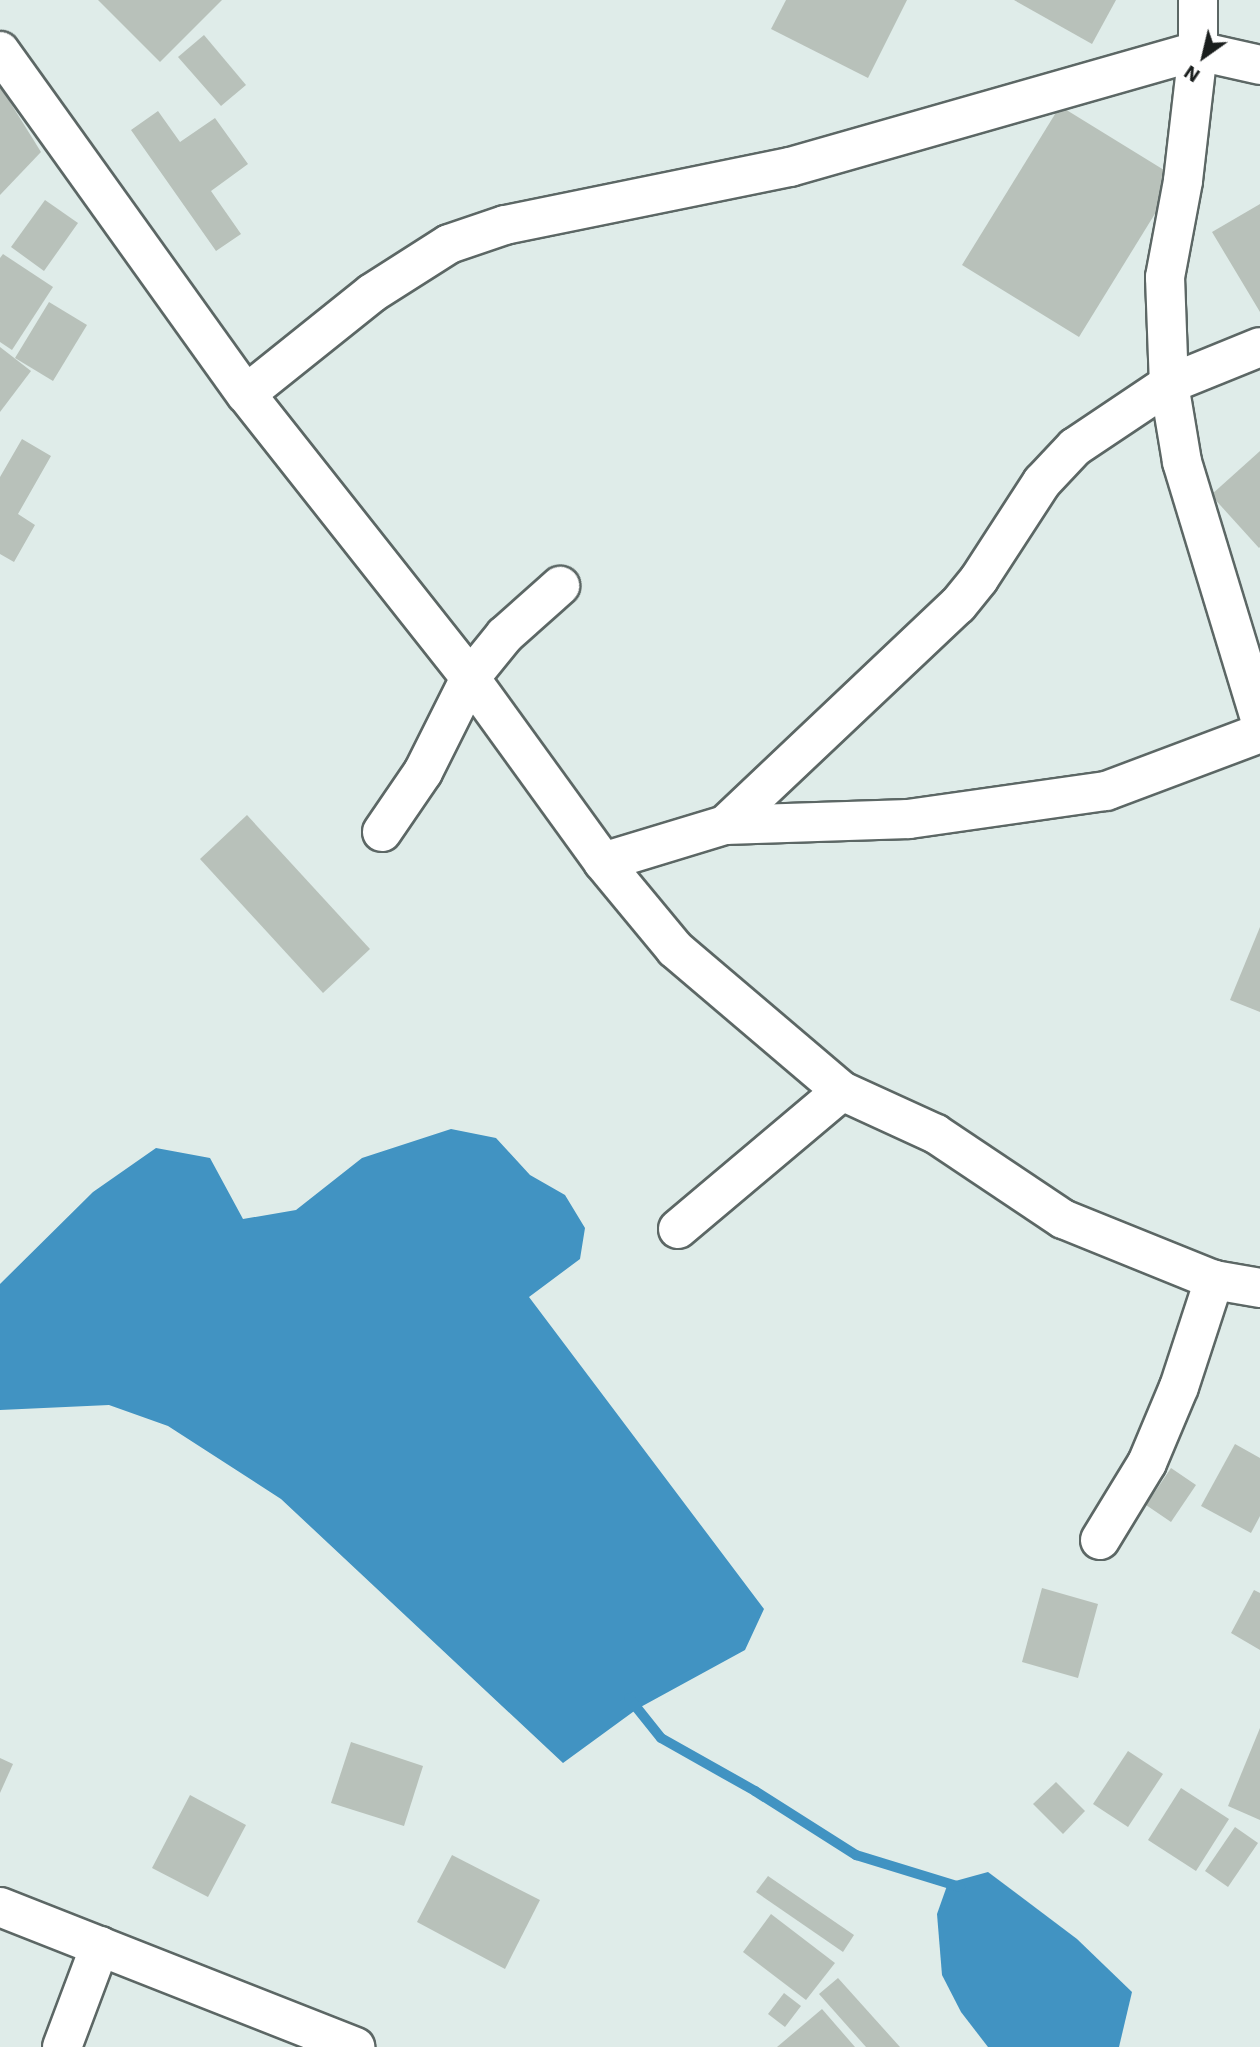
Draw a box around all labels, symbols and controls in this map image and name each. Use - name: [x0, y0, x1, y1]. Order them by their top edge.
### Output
- north arrow: [1169, 21, 1239, 91]
- text: N: [1180, 60, 1204, 87]

